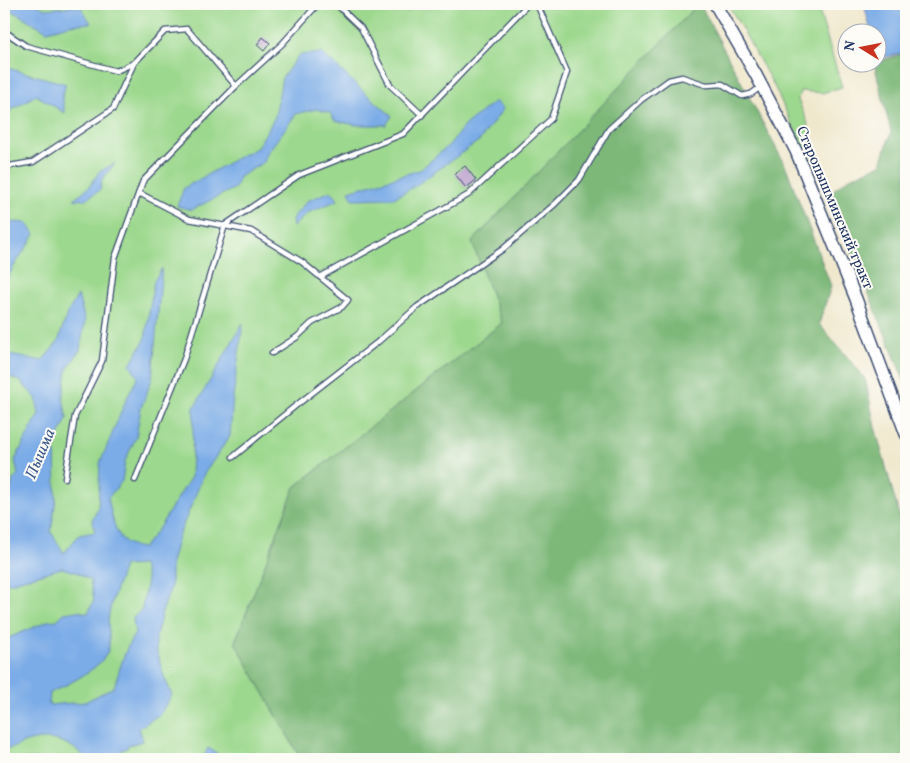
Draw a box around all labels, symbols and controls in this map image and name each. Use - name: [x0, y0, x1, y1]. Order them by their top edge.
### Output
- north arrow: [838, 22, 888, 72]
- text: N: [840, 39, 861, 53]
- street label: Старопышминский тракт: [790, 123, 878, 293]
- water label: Пышма: [21, 425, 62, 482]

